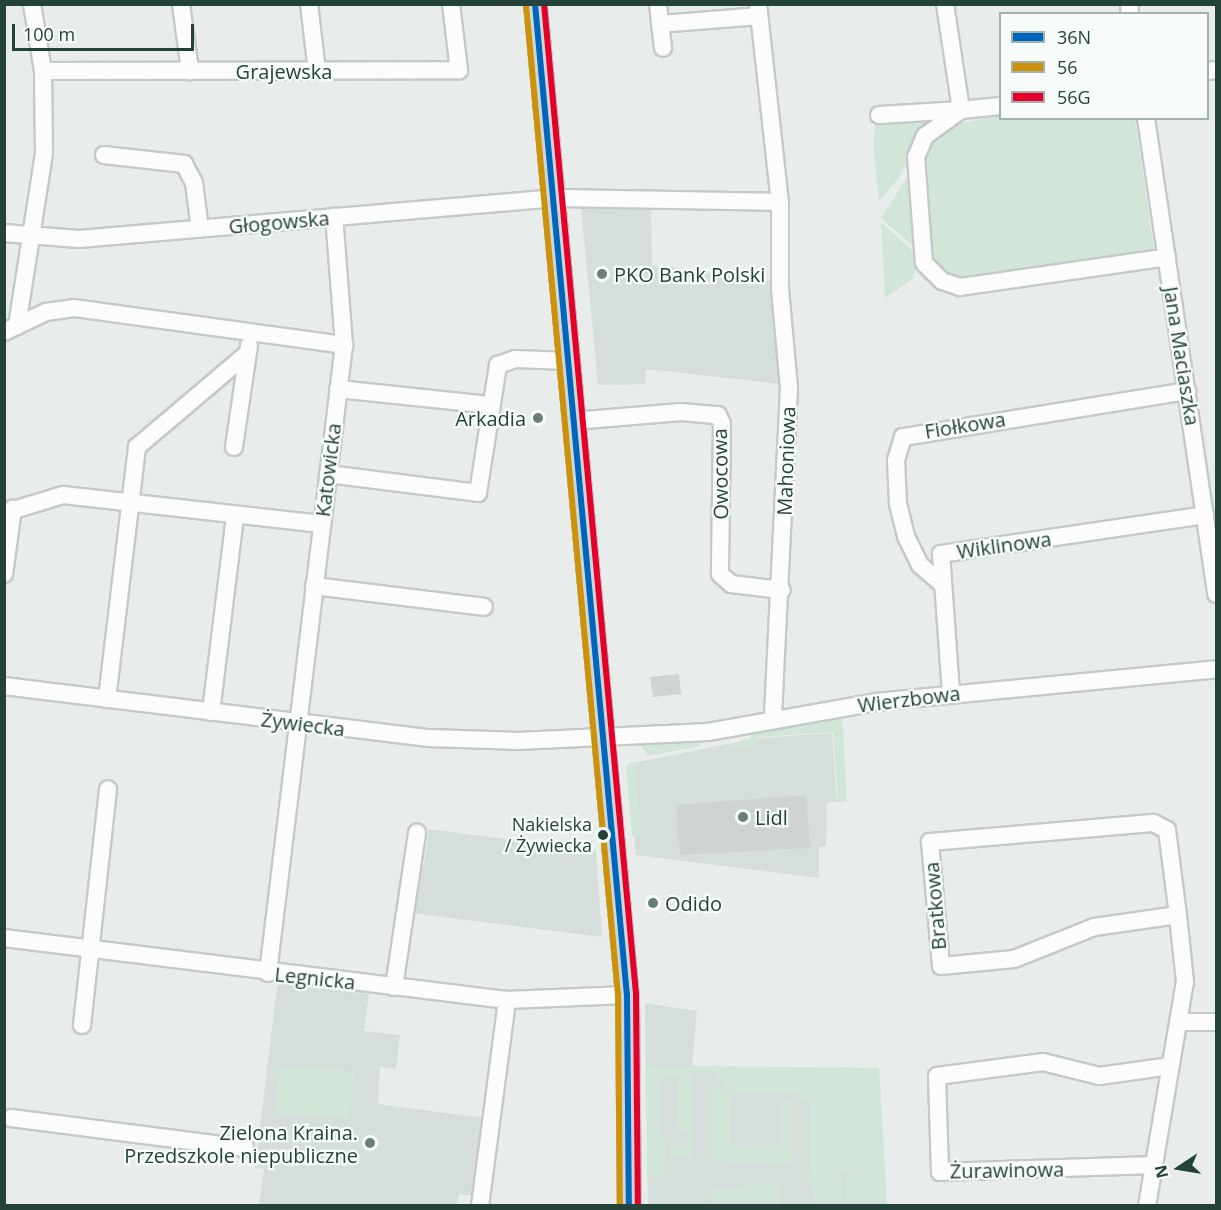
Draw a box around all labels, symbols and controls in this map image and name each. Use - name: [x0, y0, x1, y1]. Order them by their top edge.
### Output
- scale bar: [15, 12, 196, 50]
- legend: [999, 12, 1209, 120]
- text: 100 m: [23, 22, 75, 46]
- text: 36N: [1057, 25, 1091, 49]
- text: 56: [1057, 55, 1078, 79]
- street label: Grajewska: [236, 59, 332, 83]
- text: 56G: [1057, 85, 1091, 109]
- street label: Głogowska: [228, 206, 330, 238]
- place label: PKO Bank Polski: [614, 262, 765, 286]
- marker: PKO Bank Polski: [595, 267, 609, 281]
- street label: Jana Maciaszka: [1159, 285, 1205, 427]
- place label: Arkadia: [455, 406, 526, 430]
- street label: Mahoniowa: [772, 406, 800, 516]
- street label: Fiołkowa: [923, 407, 1007, 443]
- marker: Arkadia: [531, 411, 545, 425]
- street label: Katowicka: [310, 422, 346, 518]
- street label: Owocowa: [707, 428, 733, 520]
- street label: Wiklinowa: [955, 527, 1053, 563]
- street label: Wierzbowa: [856, 681, 962, 717]
- street label: Żywiecka: [260, 707, 346, 741]
- place label: Lidl: [755, 805, 788, 829]
- marker: Lidl: [736, 810, 750, 824]
- place label: Nakielska / Żywiecka: [505, 814, 592, 856]
- marker: Nakielska / Żywiecka: [597, 829, 609, 841]
- street label: Bratkowa: [919, 861, 951, 951]
- place label: Odido: [665, 891, 722, 915]
- marker: Odido: [646, 896, 660, 910]
- street label: Legnicka: [273, 962, 357, 994]
- place label: Zielona Kraina. Przedszkole niepubliczne: [124, 1120, 358, 1167]
- marker: Zielona Kraina. Przedszkole niepubliczne: [363, 1136, 377, 1150]
- north arrow: [1149, 1138, 1209, 1198]
- street label: Żurawinowa: [950, 1157, 1064, 1183]
- text: N: [1149, 1163, 1174, 1180]

